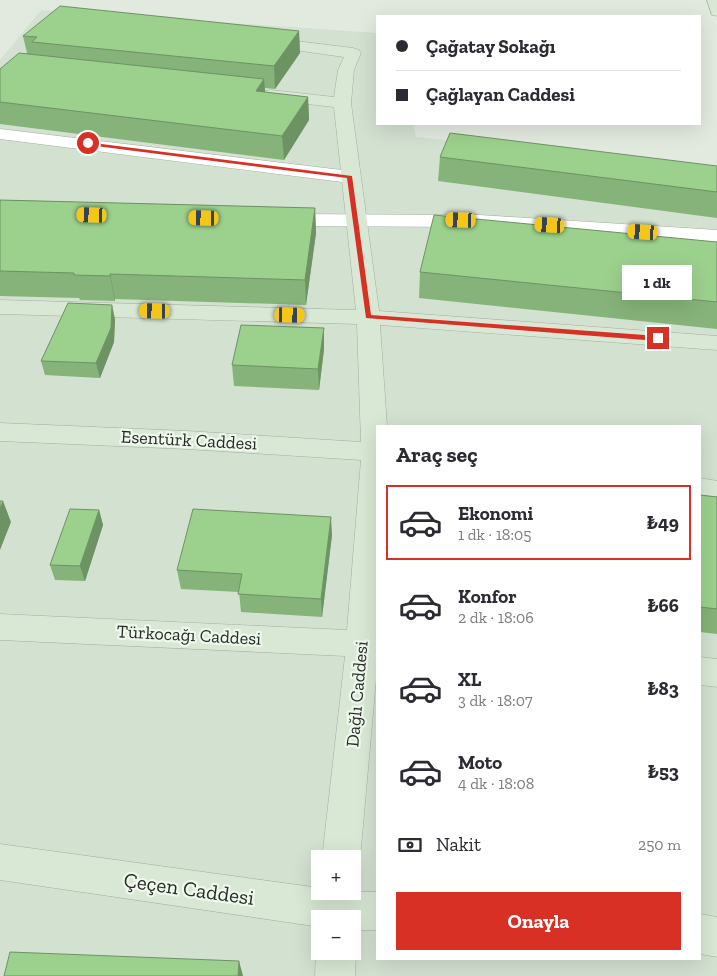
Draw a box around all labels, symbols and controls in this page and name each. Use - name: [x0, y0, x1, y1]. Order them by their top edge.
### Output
- text: Çağatay Sokağı: [426, 35, 555, 58]
- text: Çağlayan Caddesi: [426, 83, 575, 106]
- route start: [77, 132, 99, 154]
- car: [76, 207, 107, 223]
- car: [188, 210, 219, 226]
- car: [445, 212, 476, 228]
- car: [534, 217, 565, 233]
- car: [627, 223, 658, 241]
- callout: 1 dk: [623, 266, 693, 300]
- text: 1 dk: [643, 273, 671, 292]
- car: [139, 303, 170, 319]
- car: [274, 307, 305, 323]
- route end: [647, 327, 669, 349]
- street label: Esentürk Caddesi: [120, 425, 258, 455]
- text: Araç seç: [396, 441, 478, 468]
- icon: car: [398, 500, 443, 545]
- text: Ekonomi: [458, 502, 533, 525]
- text: ₺49: [647, 511, 679, 534]
- text: 1 dk · 18:05: [458, 525, 531, 544]
- icon: car: [398, 583, 443, 628]
- text: Konfor: [458, 585, 517, 608]
- text: ₺66: [647, 594, 679, 617]
- text: 2 dk · 18:06: [458, 608, 534, 627]
- street label: Türkocağı Caddesi: [116, 620, 262, 650]
- street label: Dağlı Caddesi: [341, 640, 373, 748]
- icon: car: [398, 666, 443, 711]
- text: XL: [458, 668, 481, 691]
- text: ₺83: [647, 677, 679, 700]
- text: 3 dk · 18:07: [458, 691, 532, 710]
- icon: car: [398, 749, 443, 794]
- text: Moto: [458, 751, 502, 774]
- text: ₺53: [647, 760, 679, 783]
- text: 4 dk · 18:08: [458, 774, 534, 793]
- icon: cash: [396, 831, 424, 859]
- text: Nakit: [436, 833, 481, 856]
- text: 250 m: [638, 835, 681, 854]
- map controls: [311, 850, 361, 960]
- button: +: [311, 850, 361, 900]
- street label: Çeçen Caddesi: [122, 867, 256, 910]
- button: Onayla: [396, 892, 681, 950]
- button: −: [311, 910, 361, 960]

